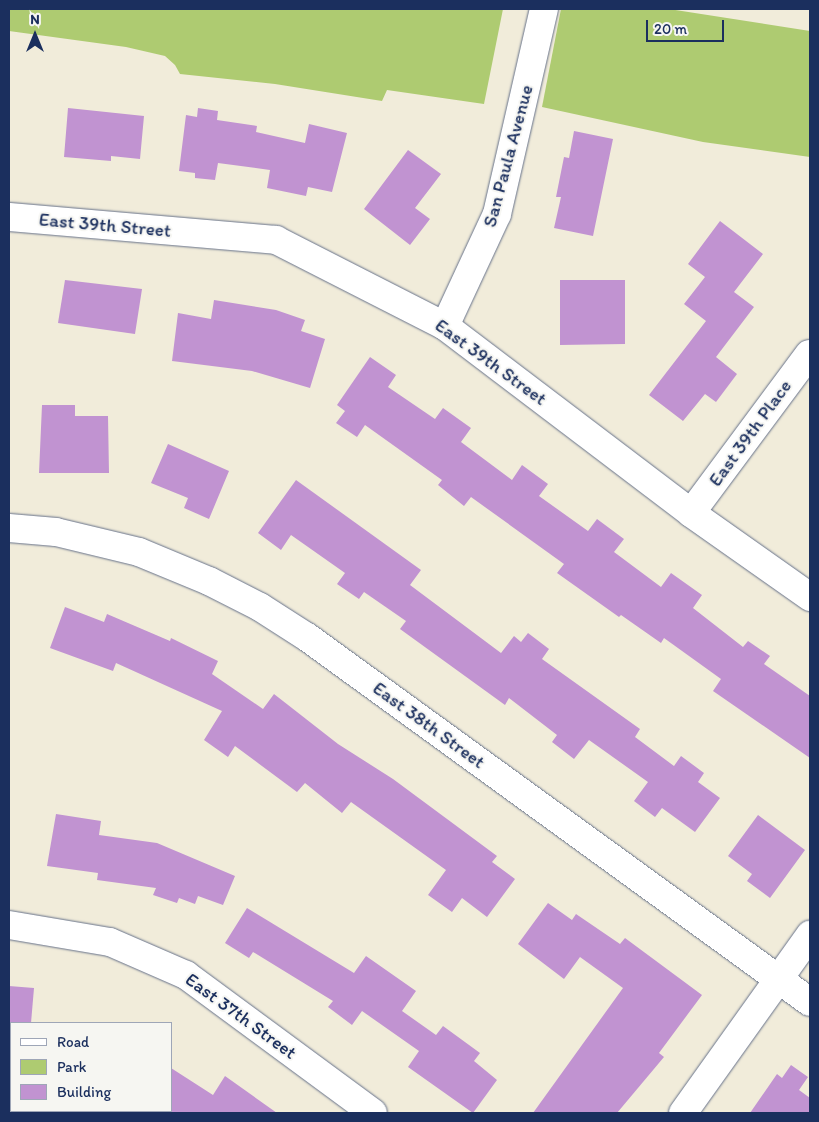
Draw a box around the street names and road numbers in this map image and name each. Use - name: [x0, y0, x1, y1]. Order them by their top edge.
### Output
- street label: San Paula Avenue: [478, 83, 538, 229]
- street label: East 39th Street: [38, 208, 172, 242]
- street label: East 39th Street: [431, 314, 551, 410]
- street label: East 39th Place: [704, 376, 796, 490]
- street label: East 38th Street: [369, 677, 489, 773]
- street label: East 37th Street: [181, 968, 301, 1064]

